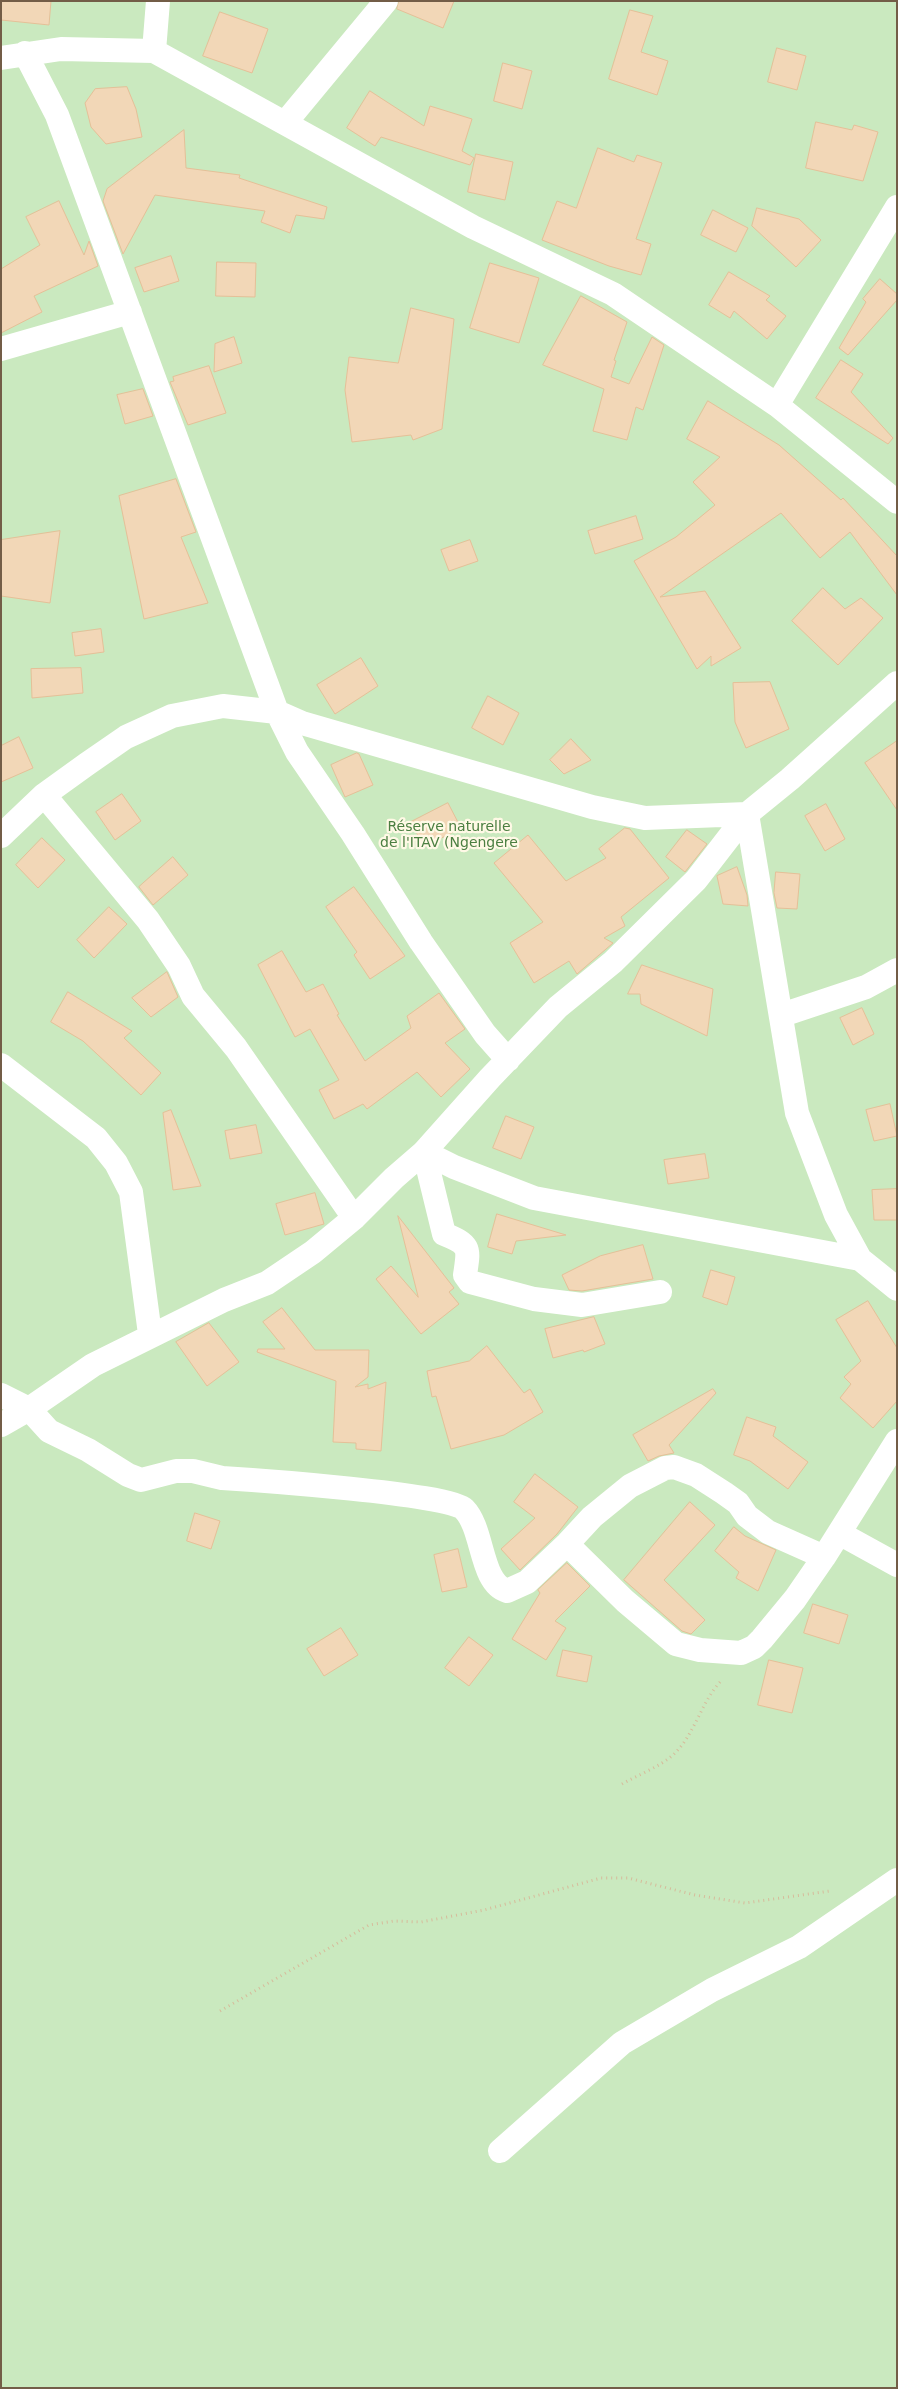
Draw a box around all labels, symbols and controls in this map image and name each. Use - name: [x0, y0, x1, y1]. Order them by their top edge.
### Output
- park label: Réserve naturelle de l'ITAV (Ngengere: [380, 819, 518, 852]

